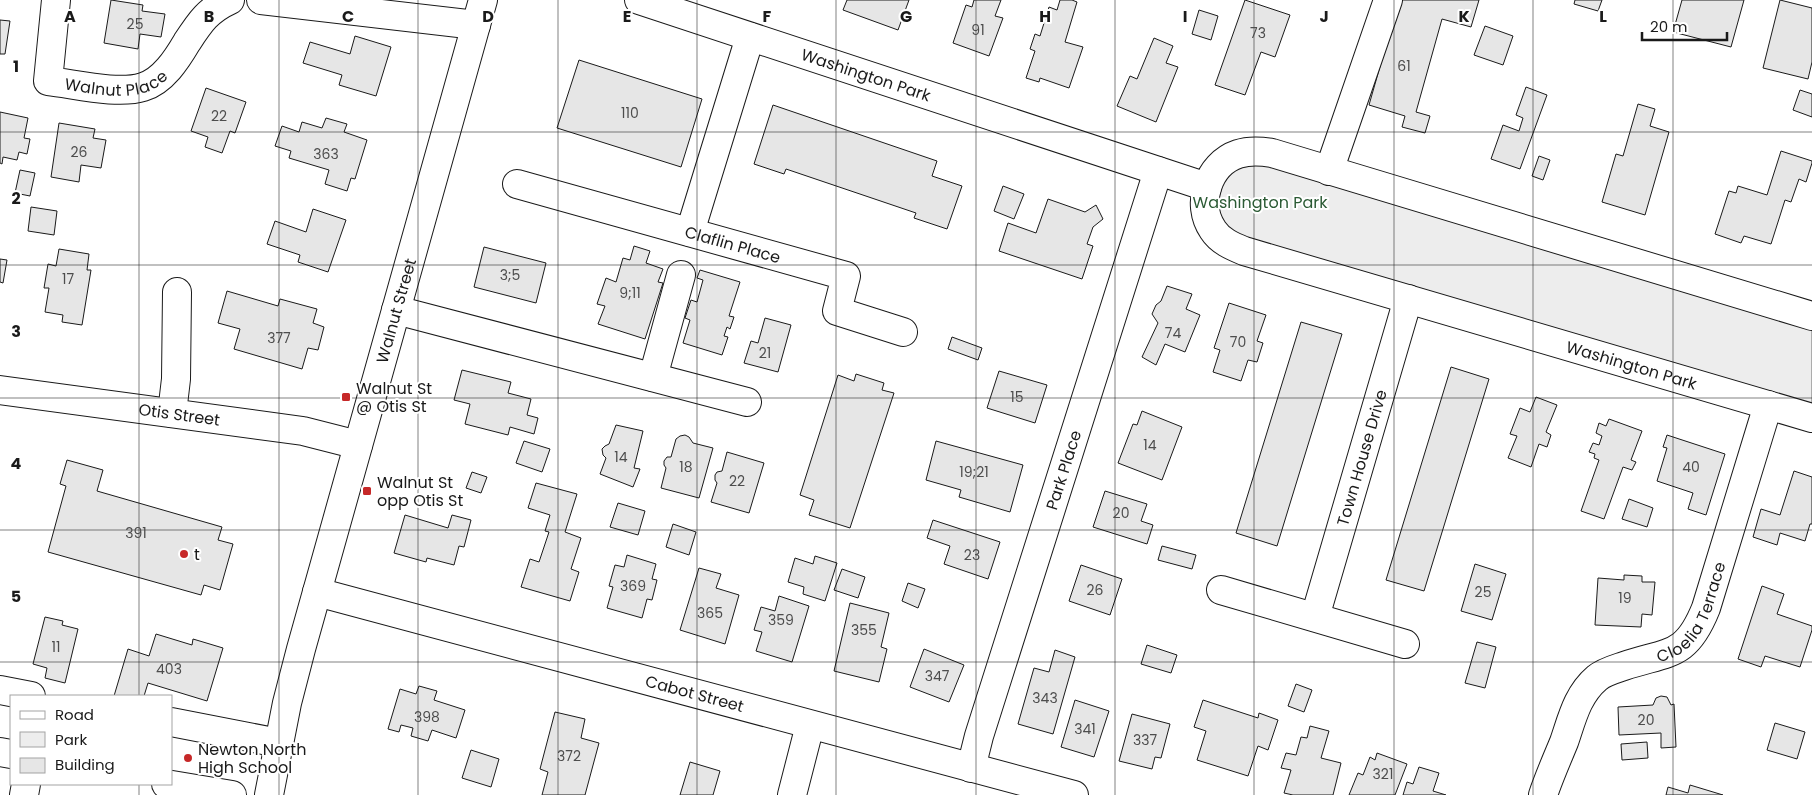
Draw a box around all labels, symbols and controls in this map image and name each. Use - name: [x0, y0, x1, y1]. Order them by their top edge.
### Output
- text: A: [64, 5, 76, 28]
- text: B: [204, 5, 214, 28]
- text: C: [342, 5, 354, 28]
- text: D: [482, 5, 494, 28]
- text: E: [623, 5, 631, 28]
- text: F: [763, 5, 772, 28]
- text: G: [900, 5, 912, 28]
- text: H: [1039, 5, 1051, 28]
- text: I: [1183, 5, 1187, 28]
- text: J: [1319, 5, 1329, 28]
- text: K: [1458, 5, 1470, 28]
- text: L: [1599, 5, 1607, 28]
- scale bar: [1642, 10, 1727, 42]
- house number: 25: [127, 14, 143, 34]
- text: 20 m: [1650, 16, 1688, 37]
- house number: 91: [971, 20, 985, 40]
- house number: 73: [1250, 23, 1266, 43]
- street label: Washington Park: [798, 43, 934, 107]
- text: 1: [13, 55, 19, 78]
- house number: 61: [1397, 56, 1411, 76]
- street label: Walnut Place: [63, 65, 173, 102]
- house number: 110: [621, 103, 639, 123]
- house number: 22: [211, 106, 227, 126]
- house number: 26: [71, 142, 88, 162]
- house number: 363: [313, 144, 339, 164]
- text: 2: [11, 187, 21, 210]
- park label: Washington Park: [1193, 191, 1328, 214]
- street label: Claflin Place: [682, 220, 783, 269]
- street label: Walnut Street: [371, 256, 422, 366]
- house number: 3;5: [500, 265, 520, 285]
- house number: 17: [62, 269, 74, 289]
- house number: 9;11: [619, 283, 641, 303]
- text: 3: [11, 320, 21, 343]
- house number: 74: [1165, 323, 1181, 343]
- house number: 377: [267, 328, 291, 348]
- house number: 70: [1230, 332, 1246, 352]
- street label: Washington Park: [1563, 335, 1700, 396]
- house number: 21: [759, 343, 771, 363]
- place label: Walnut St @ Otis St: [356, 377, 432, 418]
- house number: 15: [1010, 387, 1024, 407]
- street label: Town House Drive: [1331, 387, 1393, 529]
- marker: Walnut St @ Otis St: [340, 391, 352, 403]
- street label: Otis Street: [137, 398, 222, 432]
- street label: Park Place: [1040, 427, 1087, 513]
- house number: 14: [1143, 435, 1157, 455]
- house number: 14: [614, 447, 628, 467]
- text: 4: [11, 452, 22, 475]
- house number: 18: [679, 457, 693, 477]
- house number: 40: [1682, 457, 1700, 477]
- house number: 19;21: [959, 462, 989, 482]
- place label: Walnut St opp Otis St: [377, 471, 463, 512]
- house number: 22: [729, 471, 745, 491]
- marker: Walnut St opp Otis St: [361, 485, 373, 497]
- house number: 20: [1113, 503, 1129, 523]
- house number: 391: [125, 523, 147, 543]
- place label: t: [194, 543, 200, 566]
- house number: 23: [964, 545, 980, 565]
- marker: t: [178, 548, 190, 560]
- street label: Cloelia Terrace: [1653, 559, 1731, 668]
- house number: 369: [620, 576, 646, 596]
- house number: 26: [1087, 580, 1104, 600]
- house number: 25: [1475, 582, 1491, 602]
- text: 5: [11, 585, 21, 608]
- house number: 19: [1618, 588, 1632, 608]
- house number: 365: [697, 603, 723, 623]
- house number: 359: [768, 610, 794, 630]
- house number: 355: [851, 620, 877, 640]
- house number: 11: [52, 637, 60, 657]
- house number: 403: [156, 659, 182, 679]
- house number: 347: [925, 666, 950, 686]
- street label: Cabot Street: [643, 670, 747, 718]
- house number: 343: [1032, 688, 1058, 708]
- legend: [10, 695, 172, 785]
- text: Road: [55, 704, 94, 725]
- house number: 398: [414, 707, 440, 727]
- house number: 20: [1638, 710, 1654, 730]
- house number: 341: [1074, 719, 1096, 739]
- text: Park: [55, 729, 87, 750]
- house number: 337: [1133, 730, 1157, 750]
- place label: Newton North High School: [198, 738, 306, 779]
- house number: 372: [557, 746, 581, 766]
- marker: Newton North High School: [182, 752, 194, 764]
- text: Building: [55, 754, 115, 775]
- house number: 321: [1373, 764, 1393, 784]

